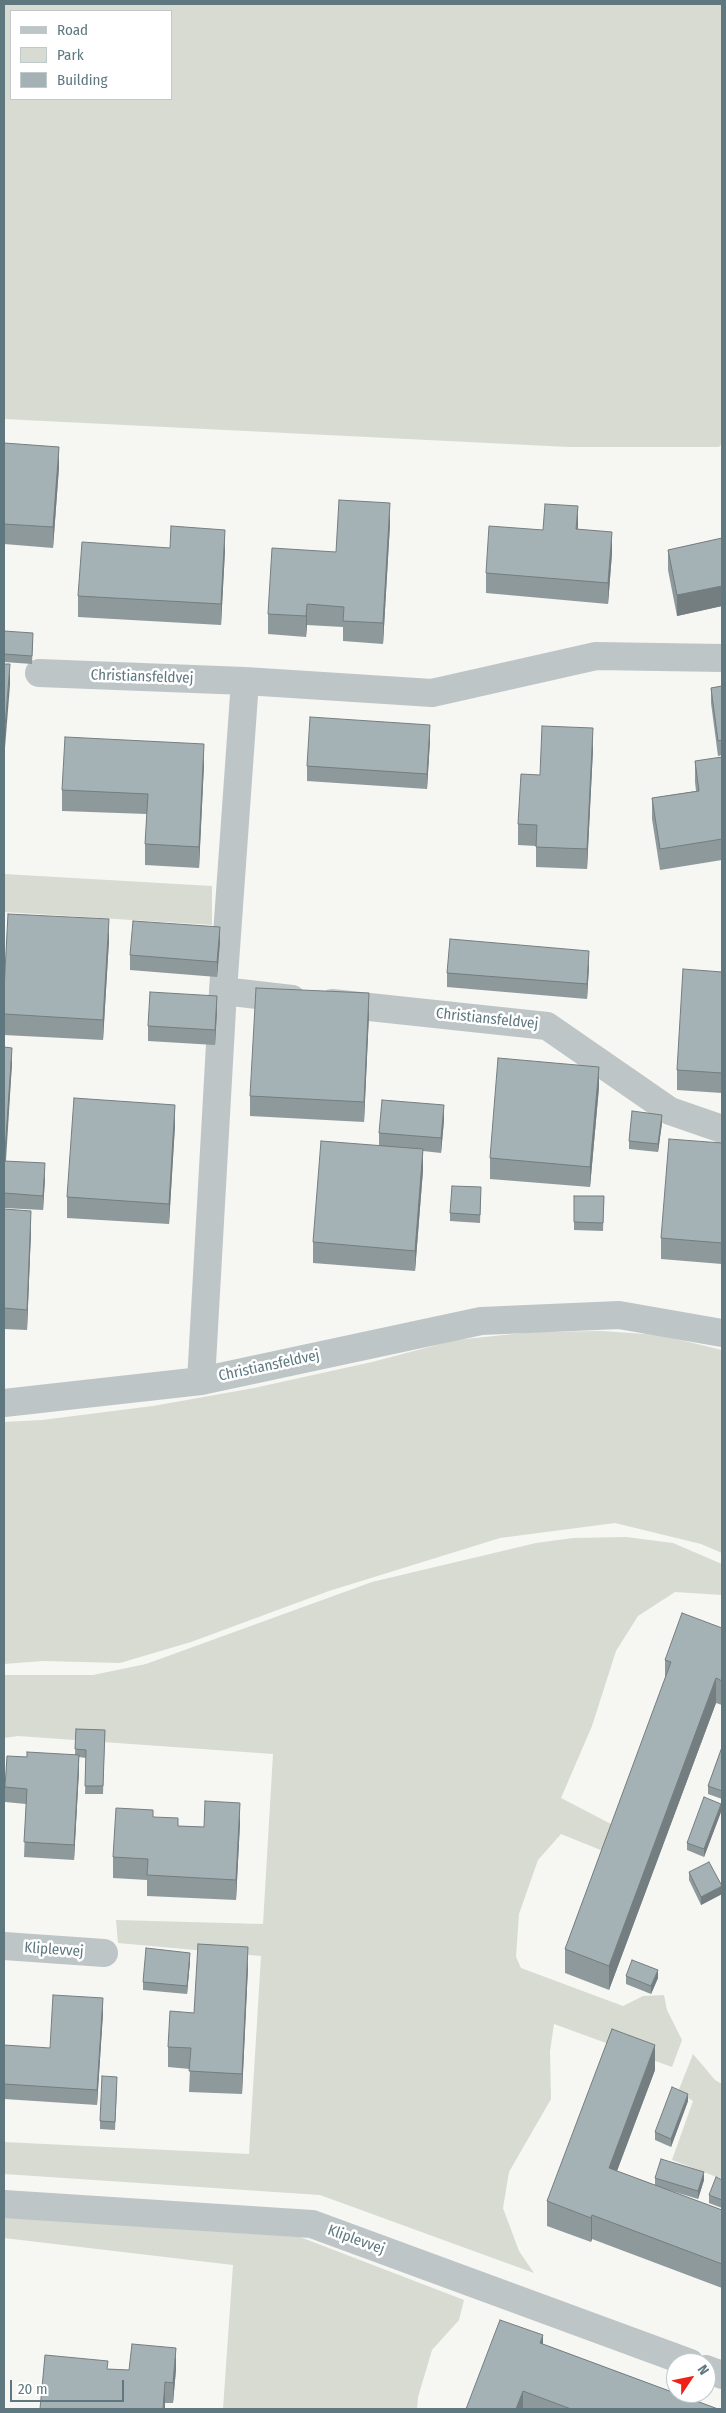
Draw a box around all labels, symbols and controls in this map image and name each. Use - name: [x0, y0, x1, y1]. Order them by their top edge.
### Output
- legend: [10, 10, 172, 100]
- text: Road: [57, 21, 88, 39]
- text: Park: [57, 46, 84, 64]
- text: Building: [57, 71, 108, 89]
- street label: Christiansfeldvej: [90, 666, 194, 688]
- street label: Christiansfeldvej: [435, 1005, 539, 1033]
- street label: Christiansfeldvej: [217, 1347, 321, 1385]
- street label: Kliplevvej: [24, 1939, 84, 1961]
- street label: Kliplevvej: [325, 2221, 387, 2259]
- north arrow: [666, 2353, 716, 2403]
- text: N: [694, 2362, 712, 2378]
- scale bar: [12, 2370, 126, 2402]
- text: 20 m: [18, 2380, 48, 2398]

